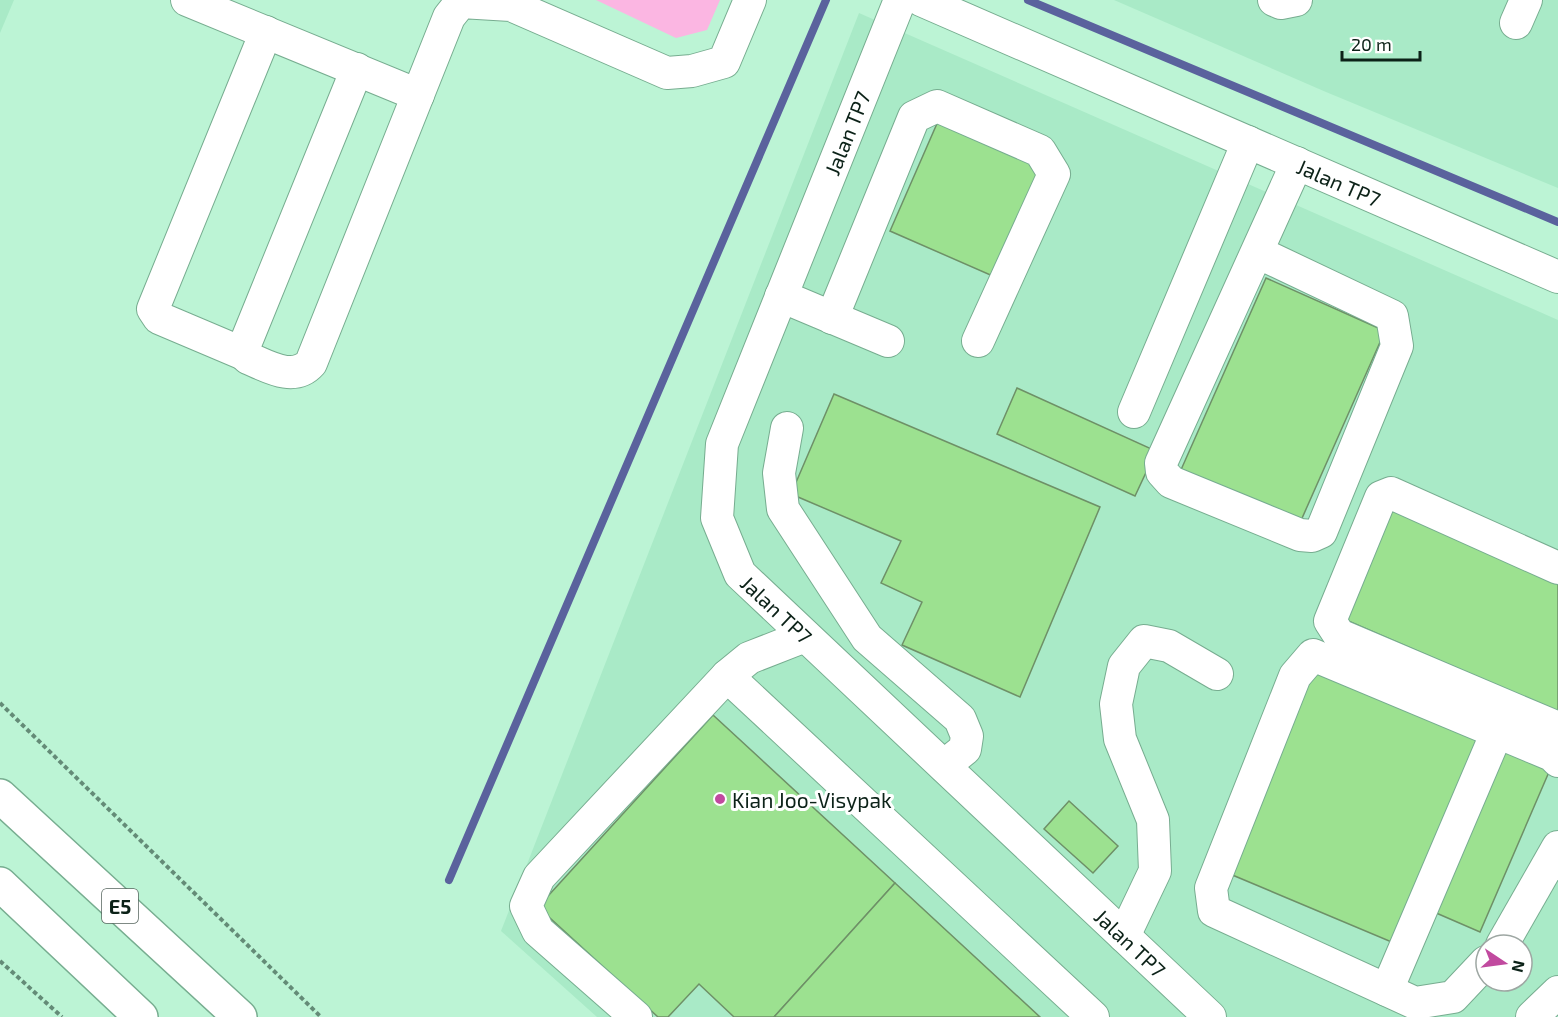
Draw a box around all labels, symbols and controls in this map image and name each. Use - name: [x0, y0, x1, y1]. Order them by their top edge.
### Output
- scale bar: [1342, 24, 1420, 62]
- text: 20 m: [1351, 33, 1392, 55]
- street label: Jalan TP7: [819, 87, 875, 179]
- street label: Jalan TP7: [1294, 153, 1385, 211]
- street label: Jalan TP7: [736, 570, 818, 648]
- place label: Kian Joo-Visypak: [732, 787, 892, 812]
- marker: Kian Joo-Visypak: [713, 792, 727, 806]
- road number: E5: [102, 889, 138, 923]
- street label: Jalan TP7: [1090, 903, 1172, 982]
- north arrow: [1474, 933, 1534, 993]
- text: N: [1509, 959, 1530, 974]

